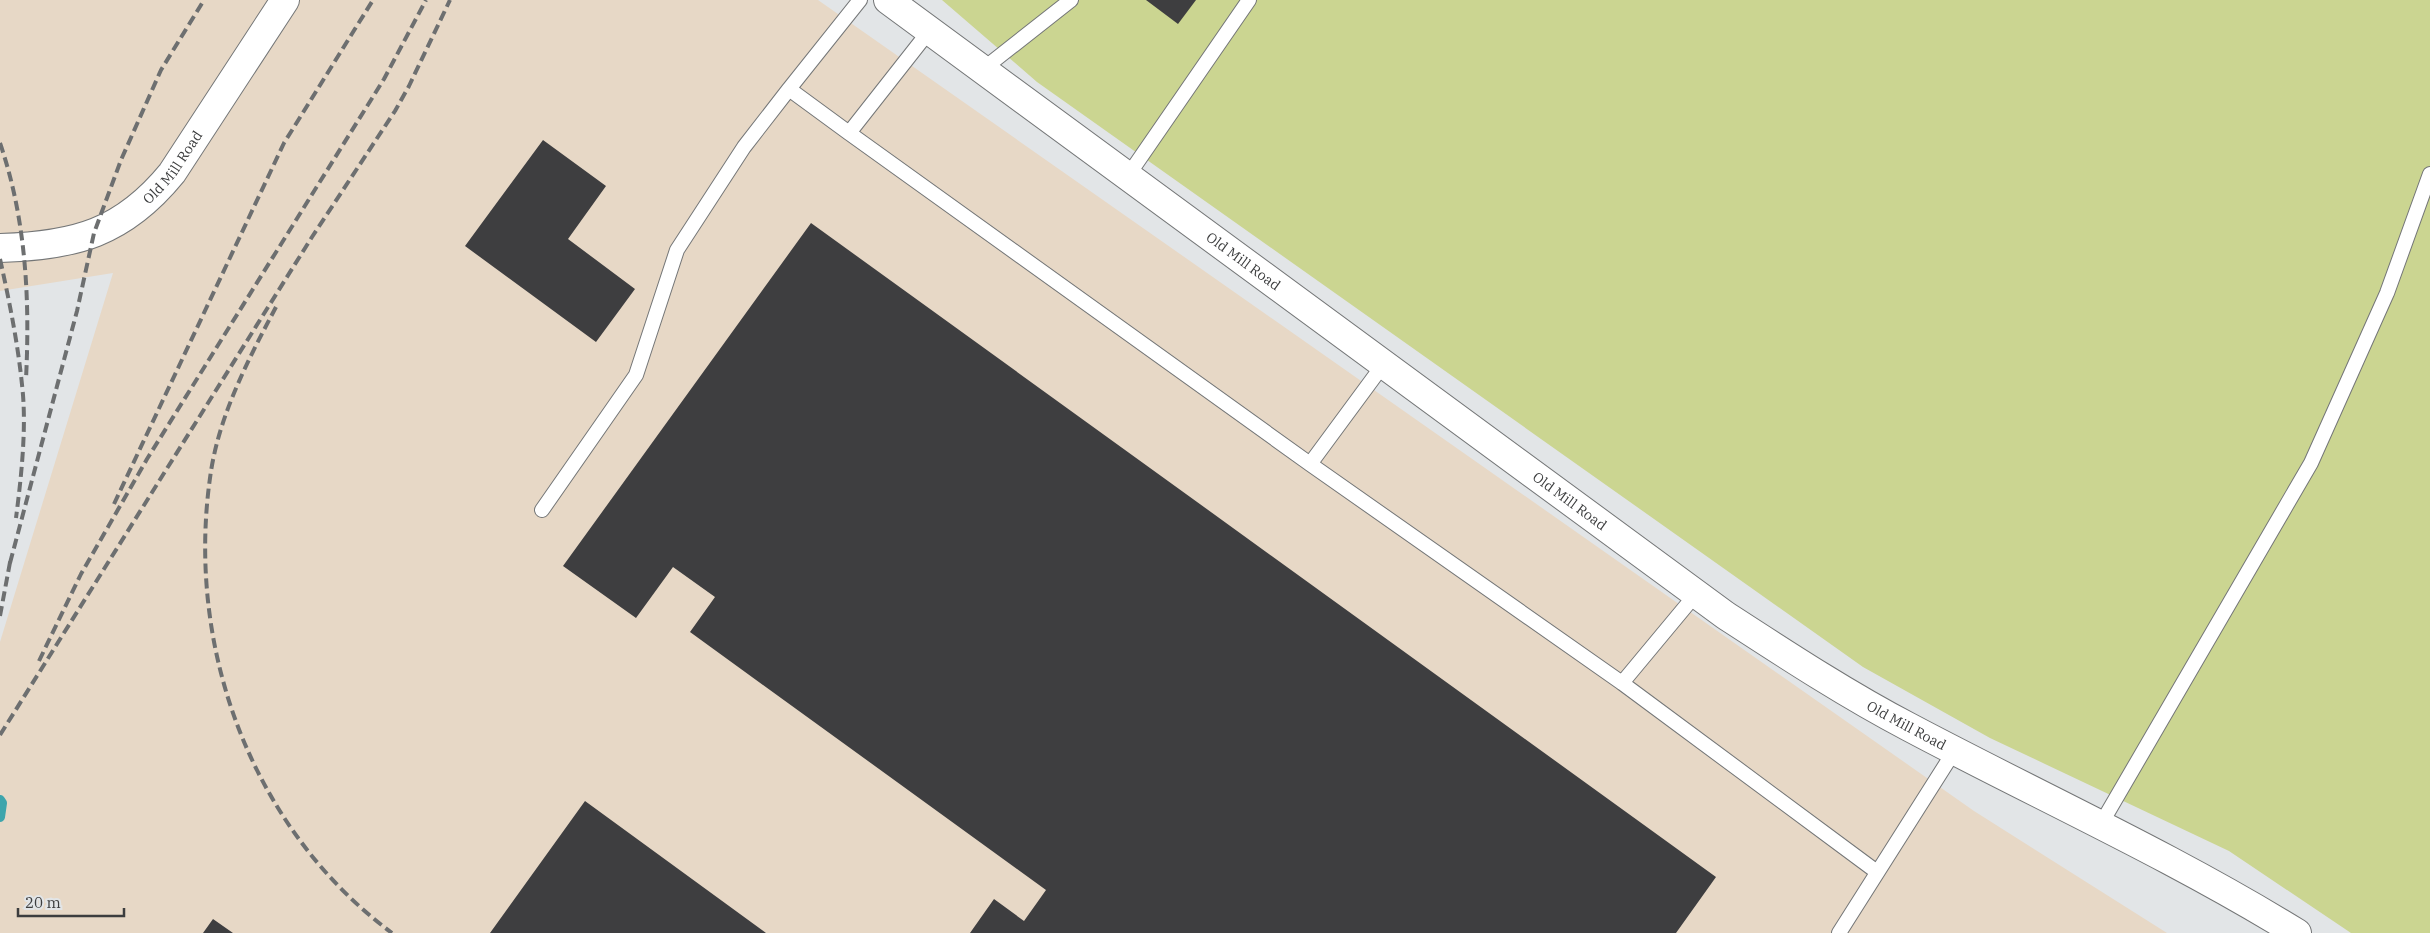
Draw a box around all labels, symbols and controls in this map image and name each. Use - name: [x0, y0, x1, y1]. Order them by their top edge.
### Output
- street label: Old Mill Road: [139, 127, 206, 208]
- street label: Old Mill Road: [1203, 228, 1284, 295]
- street label: Old Mill Road: [1529, 468, 1611, 534]
- street label: Old Mill Road: [1863, 697, 1950, 754]
- scale bar: [18, 886, 124, 918]
- text: 20 m: [25, 893, 61, 912]

